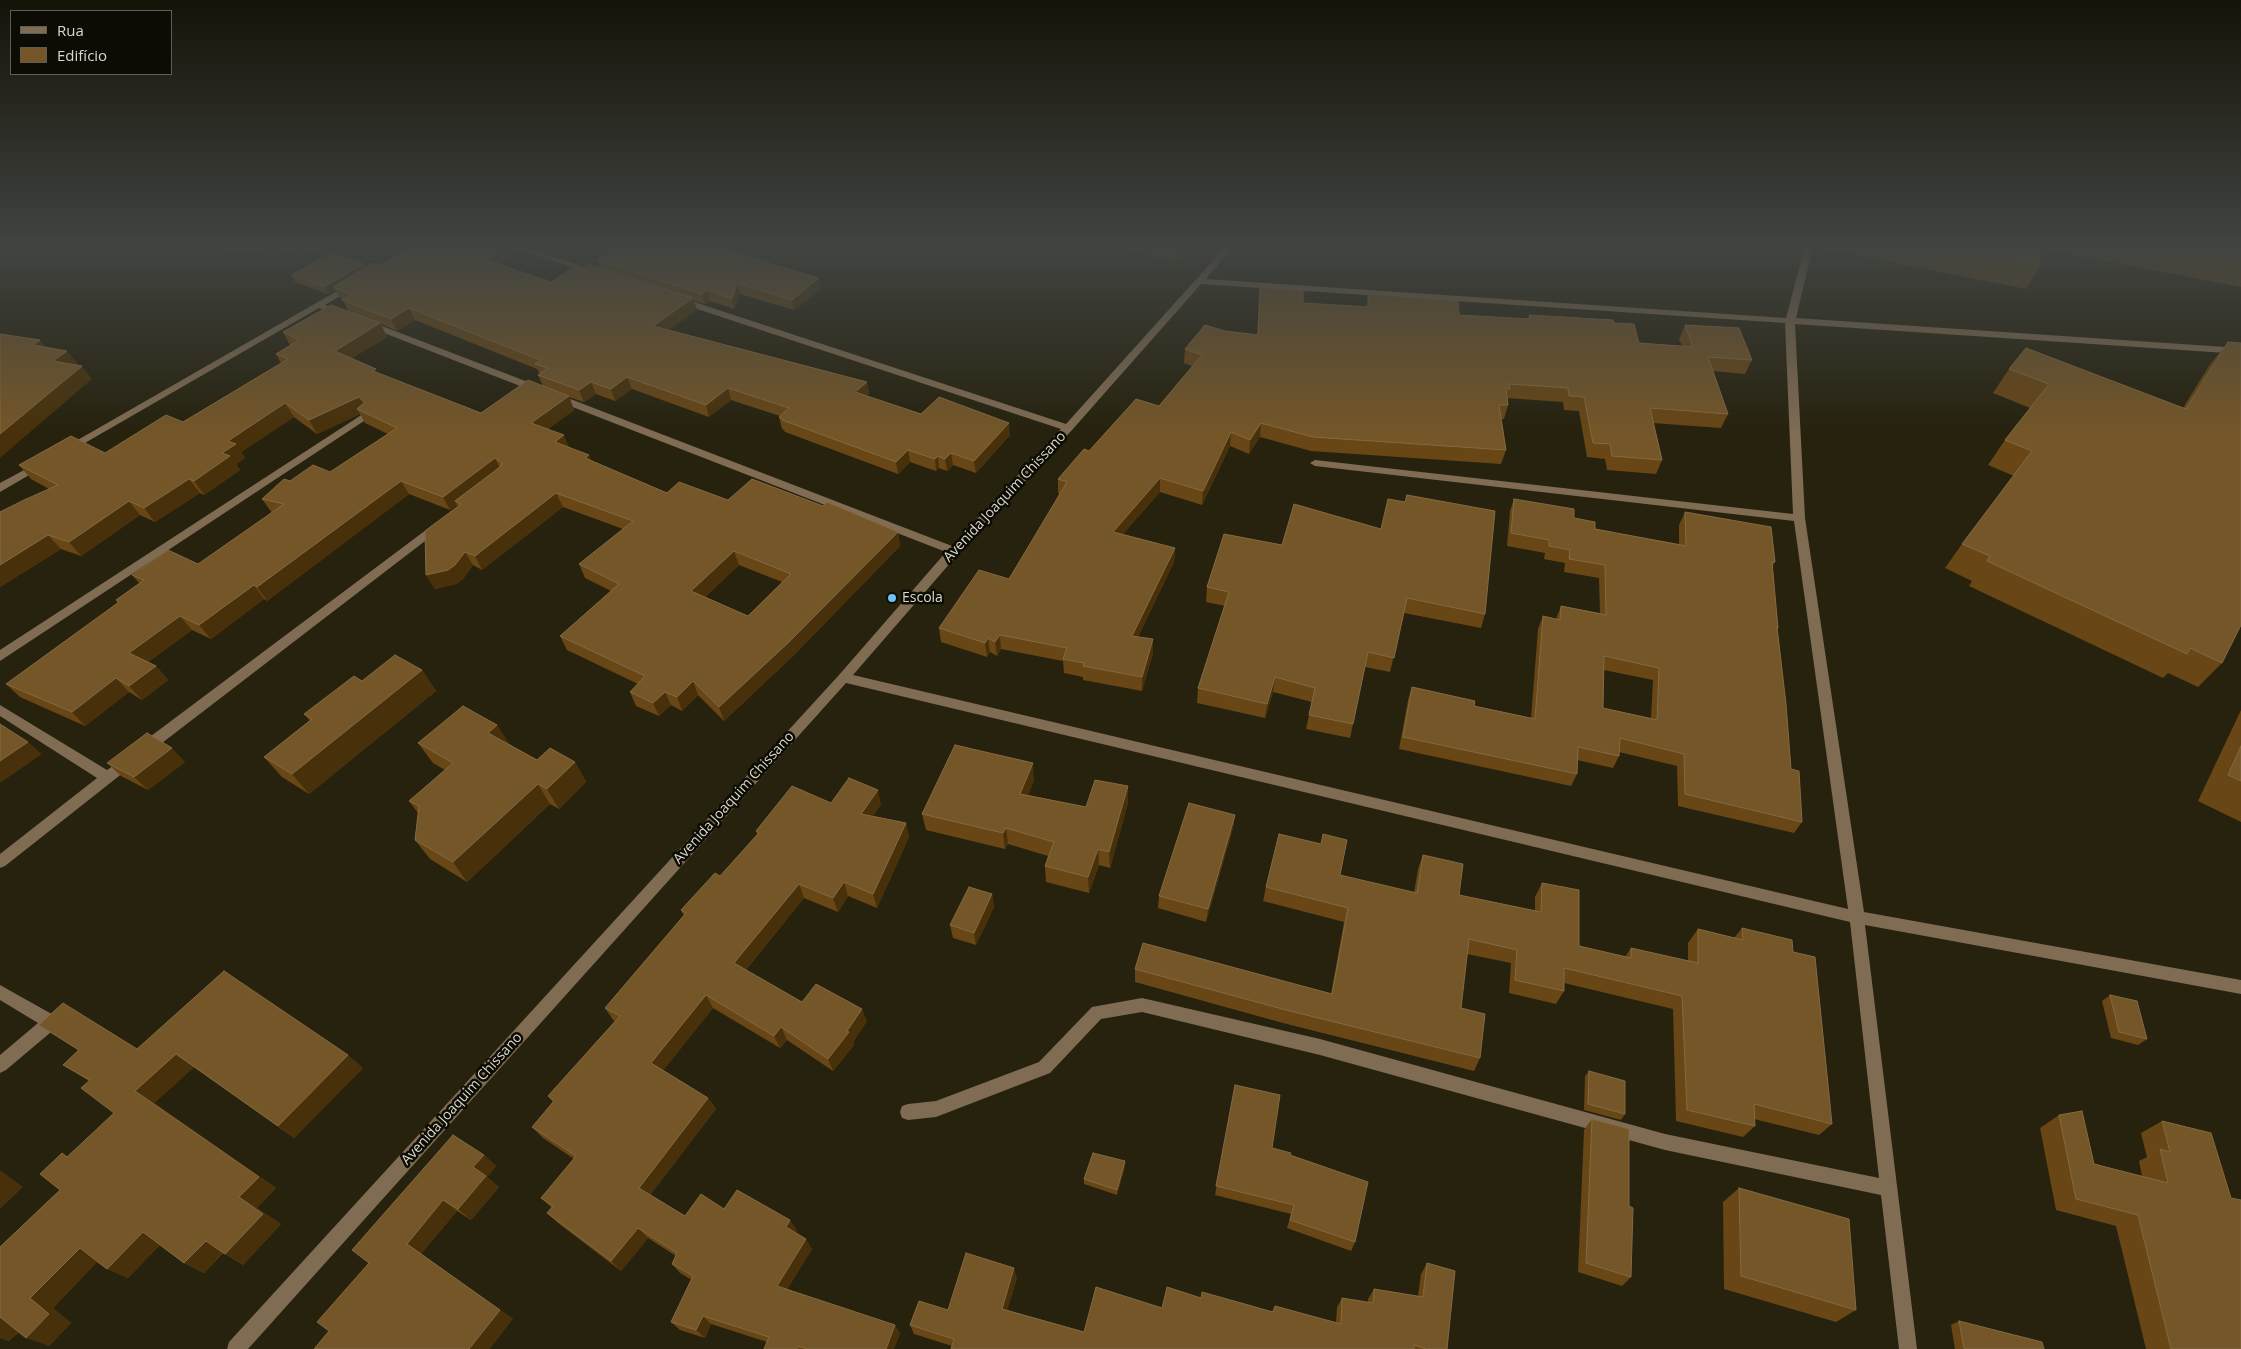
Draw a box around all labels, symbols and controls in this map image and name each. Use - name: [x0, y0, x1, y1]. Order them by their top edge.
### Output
- legend: [10, 10, 172, 75]
- text: Rua: [57, 20, 84, 40]
- text: Edifício: [57, 45, 107, 65]
- street label: Avenida Joaquim Chissano: [940, 428, 1070, 566]
- place label: Escola: [902, 590, 943, 606]
- marker: Escola: [886, 592, 898, 604]
- street label: Avenida Joaquim Chissano: [670, 728, 798, 868]
- street label: Avenida Joaquim Chissano: [398, 1029, 526, 1169]

